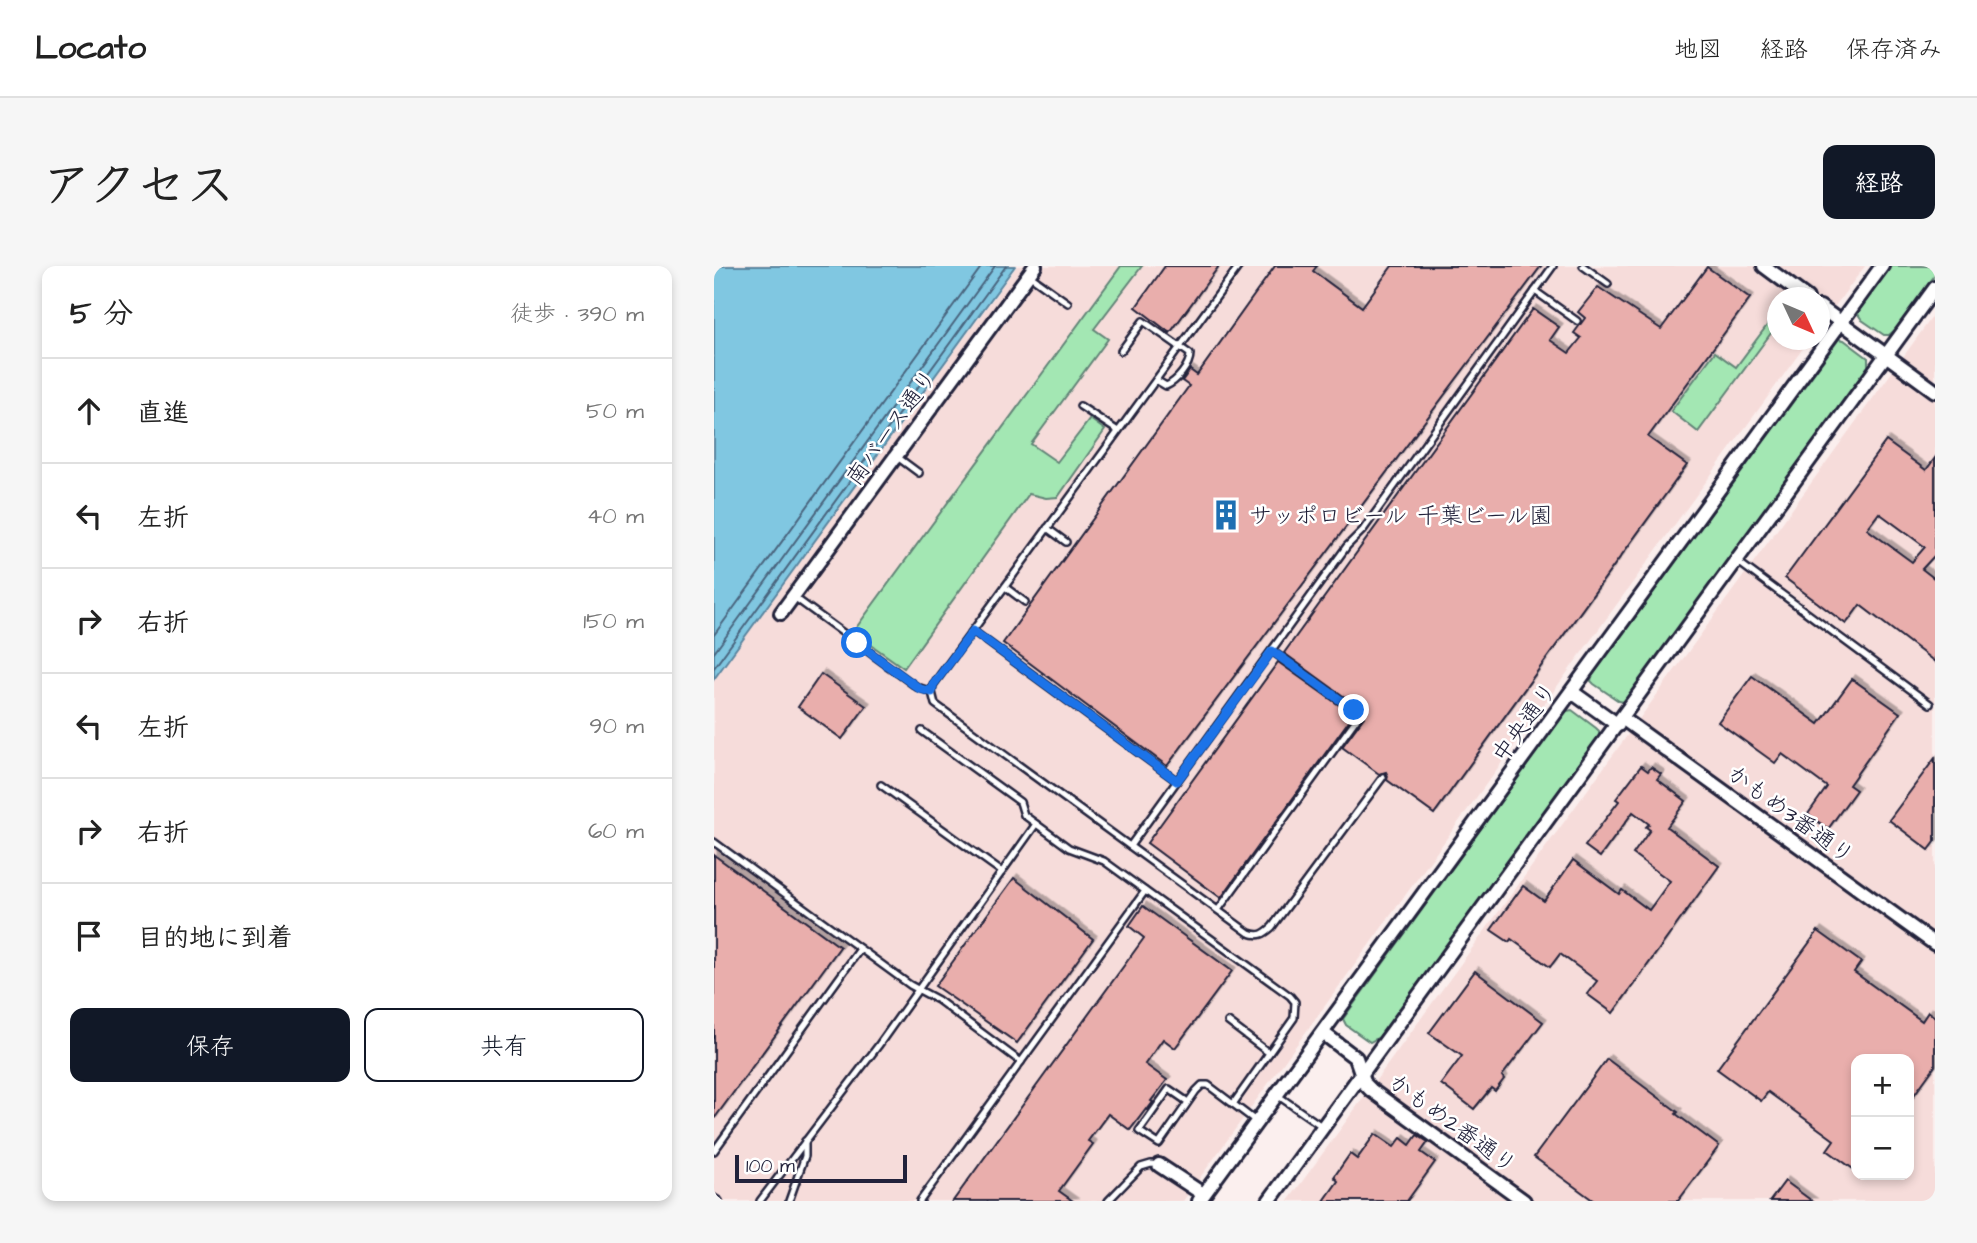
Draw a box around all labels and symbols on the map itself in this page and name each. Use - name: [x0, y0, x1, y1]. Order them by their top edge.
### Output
- north arrow: [1767, 287, 1830, 350]
- street label: 南バース通り: [839, 363, 945, 492]
- building icon: サッポロビール 千葉ビール園: [1209, 498, 1243, 532]
- place label: サッポロビール 千葉ビール園: [1249, 500, 1552, 532]
- route start: [841, 627, 872, 658]
- street label: 中央通り: [1485, 676, 1565, 769]
- route end: [1338, 694, 1369, 725]
- street label: かもめ3番通り: [1720, 758, 1860, 872]
- street label: かもめ2番通り: [1382, 1066, 1523, 1181]
- scale bar: [735, 1152, 906, 1184]

